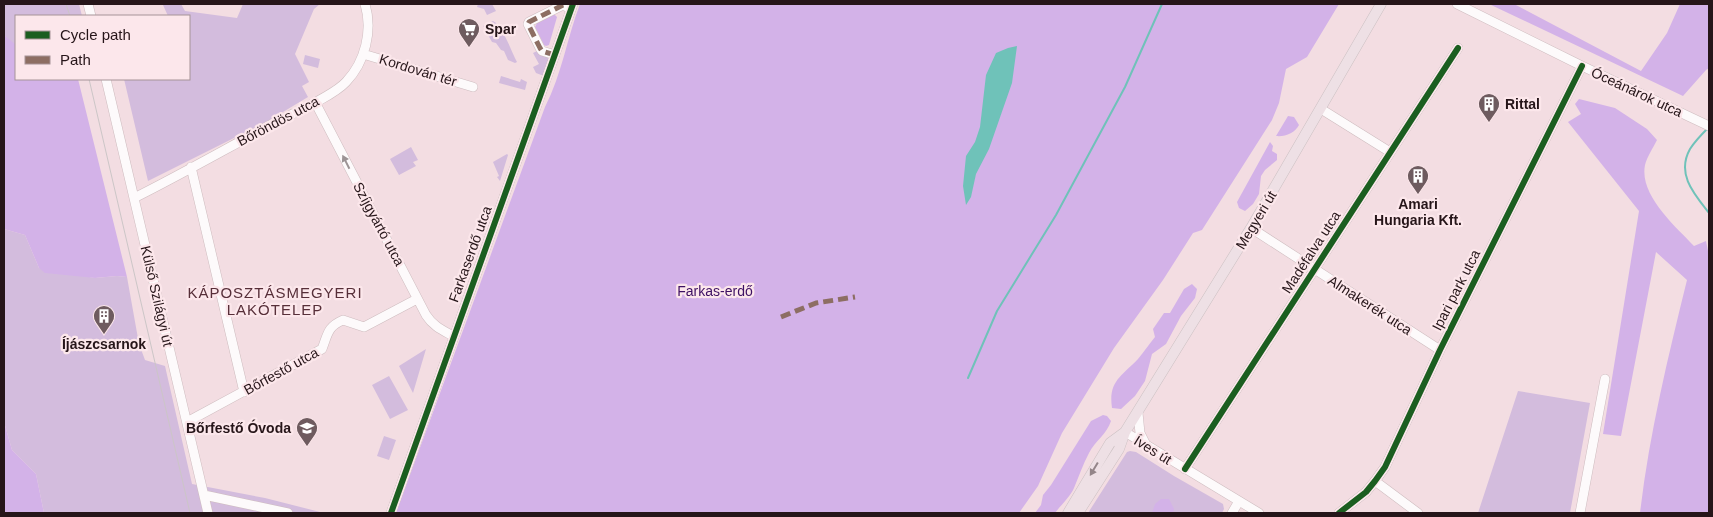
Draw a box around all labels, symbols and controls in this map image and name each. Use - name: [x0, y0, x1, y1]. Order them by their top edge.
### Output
- legend: [15, 15, 190, 80]
- supermarket icon: Spar: [457, 17, 481, 48]
- place label: Spar: [485, 21, 517, 37]
- text: Cycle path: [60, 26, 131, 43]
- text: Path: [60, 51, 91, 68]
- street label: Kordován tér: [377, 51, 459, 89]
- street label: Óceánárok utca: [1589, 64, 1685, 120]
- building icon: Rittal: [1477, 92, 1501, 123]
- street label: Bőröndös utca: [234, 93, 322, 149]
- place label: Rittal: [1505, 96, 1540, 112]
- one-way arrow: [342, 155, 350, 170]
- building icon: Amari Hungaria Kft.: [1406, 164, 1430, 195]
- street label: Szíjgyártó utca: [350, 179, 408, 269]
- street label: Megyeri út: [1232, 188, 1280, 252]
- place label: Amari Hungaria Kft.: [1374, 196, 1462, 228]
- street label: Farkaserdő utca: [445, 204, 495, 304]
- street label: Madéfalva utca: [1278, 208, 1344, 296]
- street label: Külső Szilágyi út: [138, 244, 176, 348]
- street label: Ipari park utca: [1429, 247, 1483, 333]
- street label: Almakerék utca: [1325, 272, 1415, 338]
- park label: Farkas-erdő: [677, 283, 753, 299]
- district label: KÁPOSZTÁSMEGYERI LAKÓTELEP: [187, 284, 363, 318]
- building icon: Íjászcsarnok: [92, 304, 116, 335]
- place label: Íjászcsarnok: [62, 336, 146, 352]
- street label: Bőrfestő utca: [241, 344, 321, 398]
- school or university icon: Bőrfestő Óvoda: [295, 416, 319, 447]
- place label: Bőrfestő Óvoda: [186, 419, 291, 436]
- street label: Íves út: [1131, 432, 1175, 468]
- one-way arrow: [1090, 462, 1099, 475]

